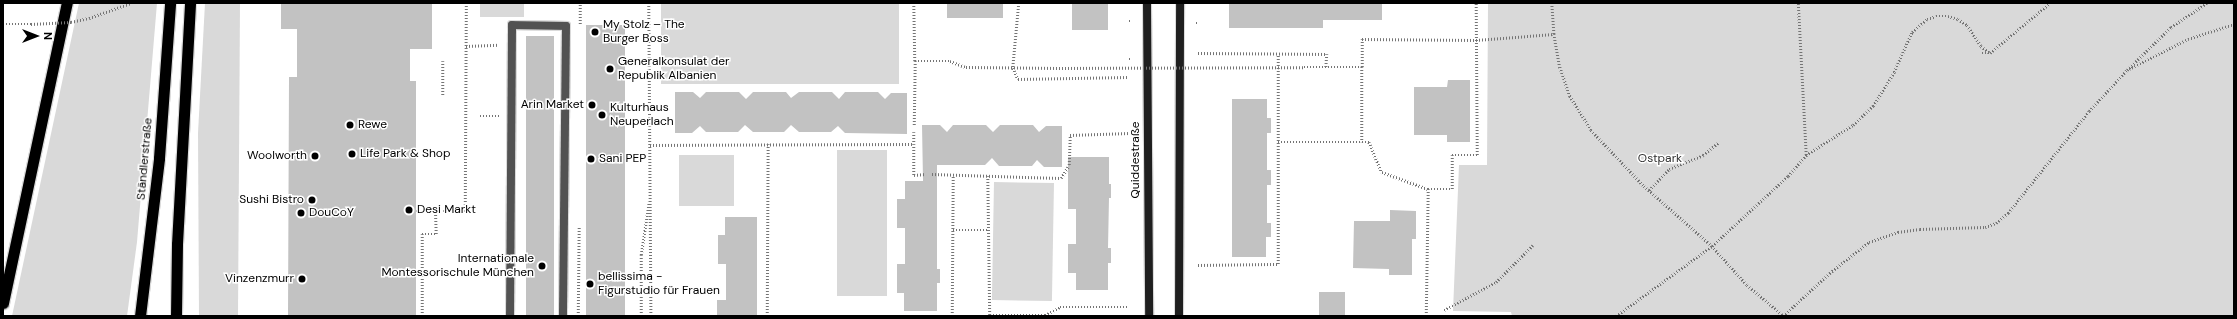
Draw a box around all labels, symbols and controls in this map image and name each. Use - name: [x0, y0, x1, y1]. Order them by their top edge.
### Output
- north arrow: [16, 16, 56, 56]
- place label: My Stolz – The Burger Boss: [603, 18, 685, 46]
- marker: My Stolz – The Burger Boss: [590, 27, 600, 37]
- text: N: [41, 32, 55, 40]
- place label: Generalkonsulat der Republik Albanien: [618, 55, 729, 83]
- marker: Generalkonsulat der Republik Albanien: [605, 64, 615, 74]
- place label: Arin Market: [521, 98, 584, 112]
- marker: Arin Market: [587, 100, 597, 110]
- place label: Kulturhaus Neuperlach: [610, 101, 674, 129]
- marker: Kulturhaus Neuperlach: [597, 110, 607, 120]
- street label: Ständlerstraße: [134, 117, 156, 201]
- place label: Rewe: [358, 118, 387, 132]
- marker: Rewe: [345, 120, 355, 130]
- street label: Quiddestraße: [1129, 122, 1143, 198]
- place label: Life Park & Shop: [360, 147, 450, 161]
- place label: Woolworth: [247, 149, 307, 163]
- marker: Life Park & Shop: [347, 149, 357, 159]
- marker: Woolworth: [310, 151, 320, 161]
- place label: Sani PEP: [599, 152, 646, 166]
- park label: Ostpark: [1638, 152, 1682, 166]
- marker: Sani PEP: [586, 154, 596, 164]
- place label: Sushi Bistro: [239, 193, 304, 207]
- marker: Sushi Bistro: [307, 195, 317, 205]
- place label: Desi Markt: [417, 203, 476, 217]
- marker: Desi Markt: [404, 205, 414, 215]
- place label: DouCoY: [309, 206, 354, 220]
- marker: DouCoY: [296, 208, 306, 218]
- place label: Internationale Montessorischule München: [381, 252, 534, 280]
- marker: Internationale Montessorischule München: [537, 261, 547, 271]
- place label: bellissima - Figurstudio für Frauen: [598, 270, 720, 298]
- place label: Vinzenzmurr: [225, 272, 294, 286]
- marker: Vinzenzmurr: [297, 274, 307, 284]
- marker: bellissima - Figurstudio für Frauen: [585, 279, 595, 289]

